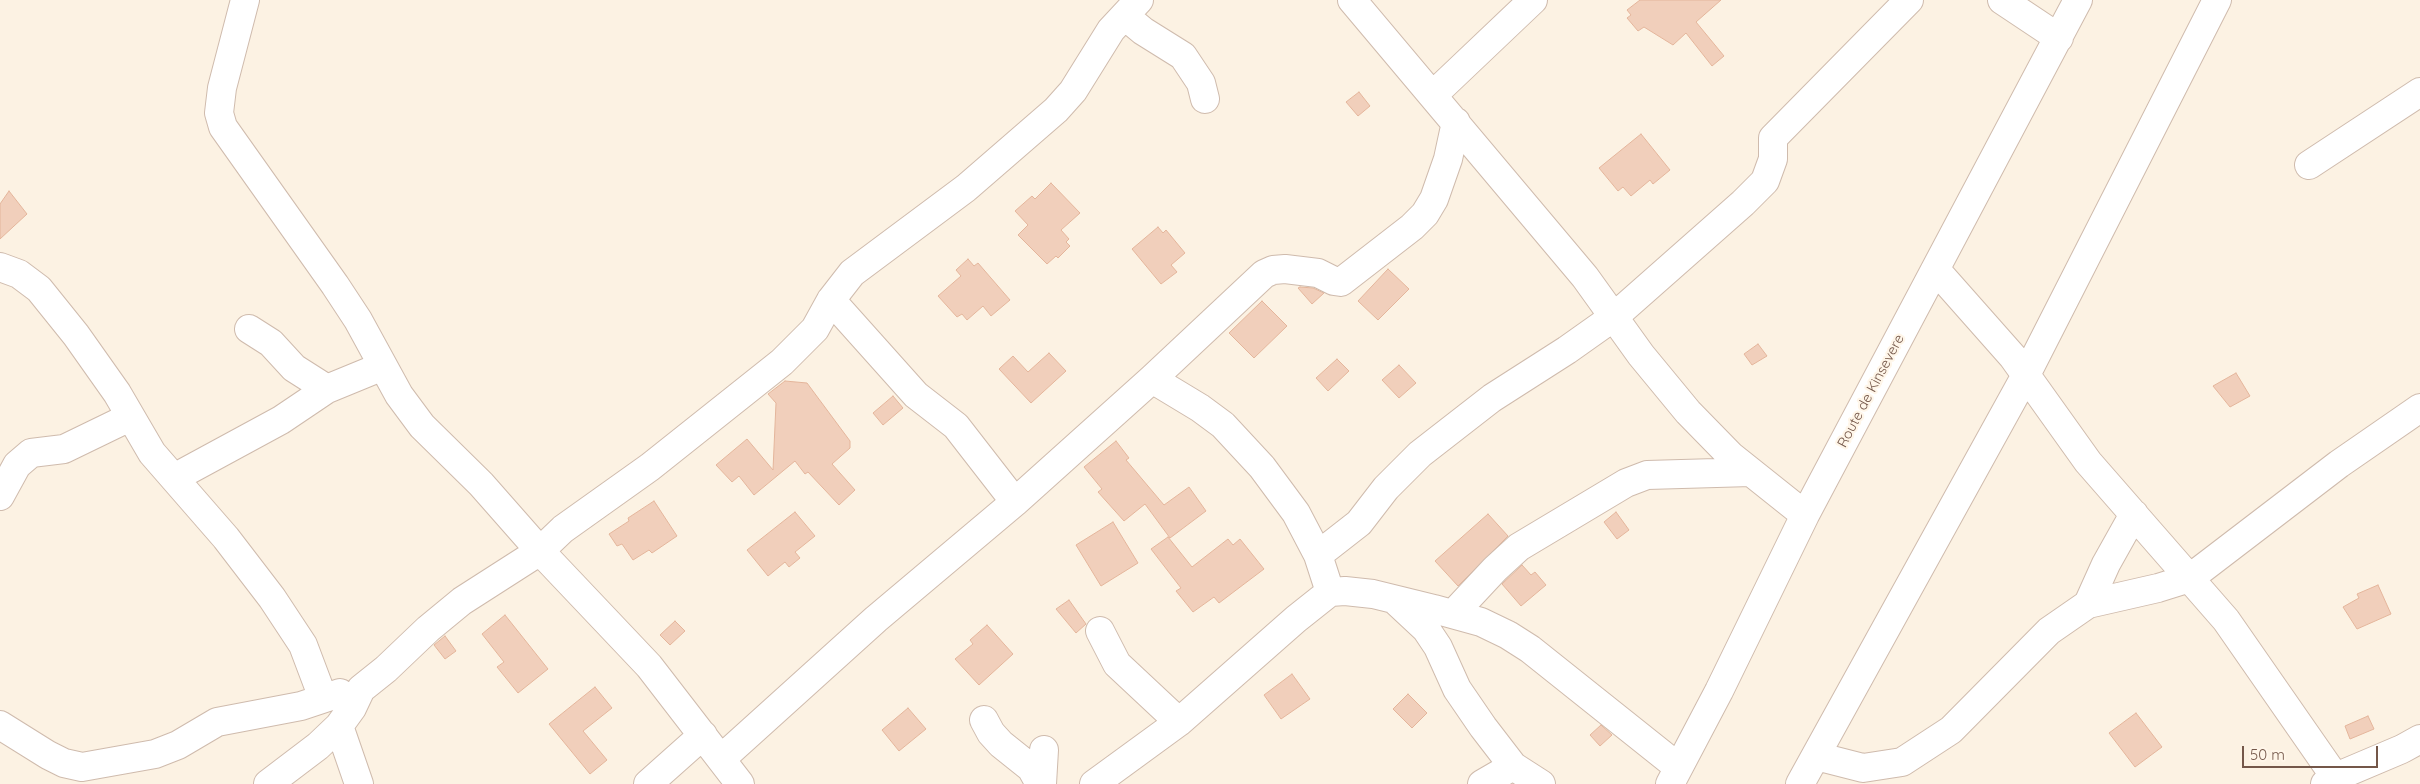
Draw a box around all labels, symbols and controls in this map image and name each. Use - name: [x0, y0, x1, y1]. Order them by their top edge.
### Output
- street label: Route de Kinsevere: [1834, 332, 1908, 450]
- scale bar: [2245, 736, 2381, 768]
- text: 50 m: [2250, 745, 2285, 764]

